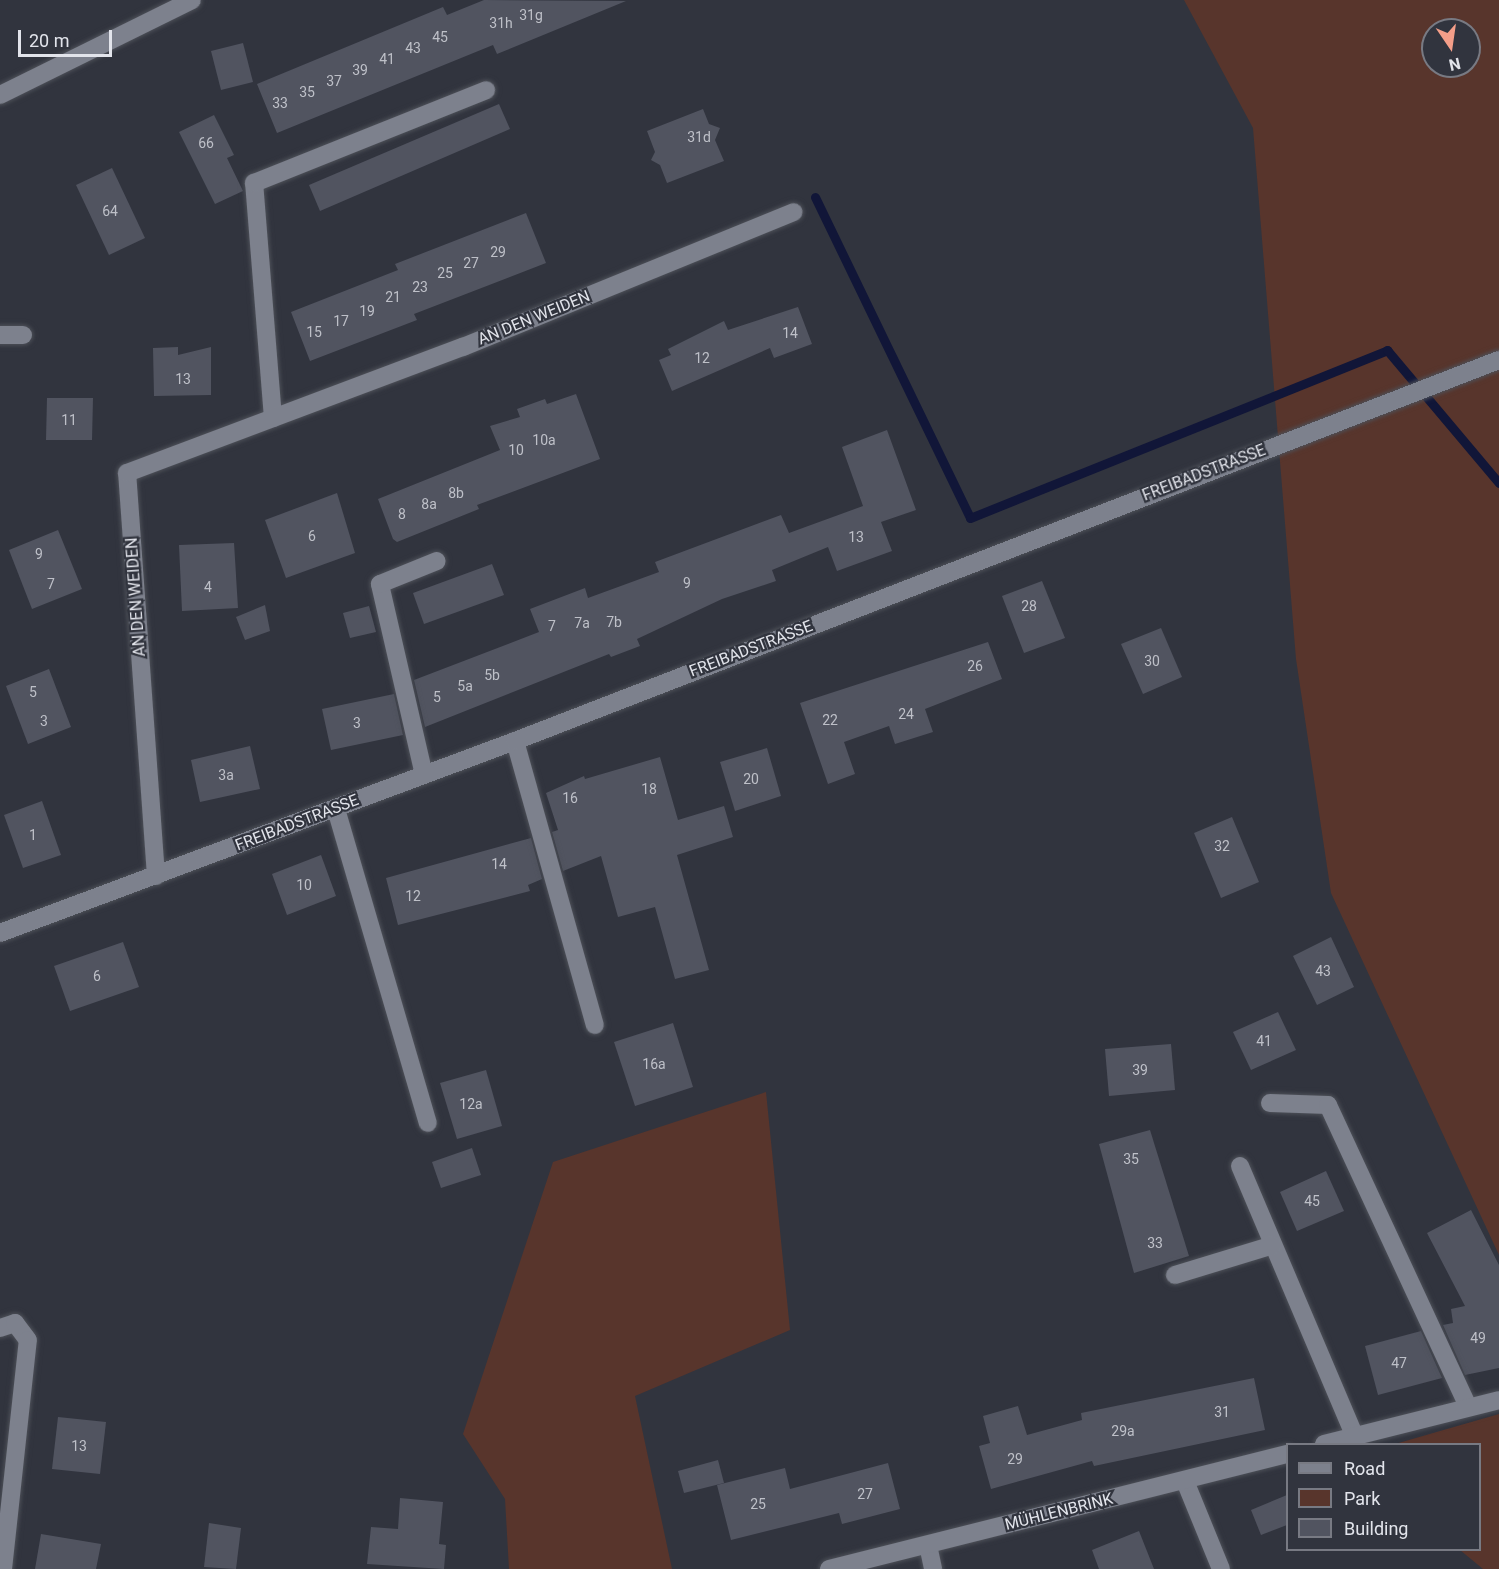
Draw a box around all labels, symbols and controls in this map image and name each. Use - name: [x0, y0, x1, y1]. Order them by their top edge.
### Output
- house number: 31g: [519, 7, 543, 23]
- house number: 31h: [489, 15, 513, 31]
- scale bar: [21, 18, 116, 56]
- north arrow: [1421, 18, 1481, 78]
- house number: 45: [432, 29, 448, 45]
- text: 20 m: [29, 30, 69, 51]
- house number: 43: [405, 40, 421, 56]
- house number: 41: [379, 51, 395, 67]
- text: N: [1447, 54, 1462, 75]
- house number: 39: [352, 62, 368, 78]
- house number: 37: [326, 73, 342, 89]
- house number: 35: [299, 84, 315, 100]
- house number: 33: [272, 95, 288, 111]
- house number: 31d: [687, 129, 711, 145]
- house number: 66: [198, 135, 214, 151]
- house number: 64: [102, 203, 118, 219]
- house number: 29: [490, 244, 506, 260]
- house number: 27: [463, 255, 479, 271]
- house number: 25: [437, 265, 453, 281]
- house number: 23: [412, 279, 428, 295]
- street label: AN DEN WEIDEN: [475, 287, 593, 349]
- house number: 21: [385, 289, 401, 305]
- house number: 19: [359, 303, 375, 319]
- house number: 17: [333, 313, 349, 329]
- house number: 15: [306, 324, 322, 340]
- house number: 14: [782, 325, 798, 341]
- house number: 12: [694, 350, 710, 366]
- house number: 13: [175, 371, 191, 387]
- house number: 11: [61, 412, 77, 428]
- house number: 10a: [532, 432, 556, 448]
- street label: FREIBADSTRASSE: [1140, 441, 1268, 505]
- house number: 10: [508, 442, 524, 458]
- house number: 8b: [448, 485, 464, 501]
- house number: 8a: [421, 496, 437, 512]
- house number: 8: [398, 506, 406, 522]
- house number: 6: [308, 528, 316, 544]
- house number: 13: [848, 529, 864, 545]
- street label: AN DEN WEIDEN: [122, 537, 150, 657]
- house number: 9: [35, 546, 43, 562]
- house number: 9: [683, 575, 691, 591]
- house number: 7: [47, 576, 55, 592]
- house number: 4: [204, 579, 212, 595]
- house number: 28: [1021, 598, 1037, 614]
- house number: 7b: [606, 614, 622, 630]
- house number: 7a: [574, 615, 590, 631]
- street label: FREIBADSTRASSE: [687, 617, 815, 681]
- house number: 7: [548, 618, 556, 634]
- house number: 30: [1144, 653, 1160, 669]
- house number: 26: [967, 658, 983, 674]
- house number: 5b: [484, 667, 500, 683]
- house number: 5a: [457, 678, 473, 694]
- house number: 5: [29, 684, 37, 700]
- house number: 5: [433, 689, 441, 705]
- house number: 24: [898, 706, 914, 722]
- house number: 22: [822, 712, 838, 728]
- house number: 3: [40, 713, 48, 729]
- house number: 3: [353, 715, 361, 731]
- house number: 3a: [218, 767, 234, 783]
- house number: 20: [743, 771, 759, 787]
- house number: 18: [641, 781, 657, 797]
- house number: 16: [562, 790, 578, 806]
- street label: FREIBADSTRASSE: [233, 791, 361, 855]
- house number: 1: [29, 827, 37, 843]
- house number: 32: [1214, 838, 1230, 854]
- house number: 14: [491, 856, 507, 872]
- house number: 10: [296, 877, 312, 893]
- house number: 12: [405, 888, 421, 904]
- house number: 43: [1315, 963, 1331, 979]
- house number: 6: [93, 968, 101, 984]
- house number: 41: [1256, 1033, 1272, 1049]
- house number: 16a: [642, 1056, 666, 1072]
- house number: 39: [1132, 1062, 1148, 1078]
- house number: 12a: [459, 1096, 483, 1112]
- house number: 35: [1123, 1151, 1139, 1167]
- house number: 45: [1304, 1193, 1320, 1209]
- house number: 33: [1147, 1235, 1163, 1251]
- house number: 49: [1470, 1330, 1486, 1346]
- house number: 47: [1391, 1355, 1407, 1371]
- house number: 31: [1214, 1404, 1230, 1420]
- house number: 29a: [1111, 1423, 1135, 1439]
- house number: 13: [71, 1438, 87, 1454]
- legend: [1286, 1443, 1481, 1551]
- house number: 29: [1007, 1451, 1023, 1467]
- text: Road: [1344, 1458, 1385, 1479]
- house number: 27: [857, 1486, 873, 1502]
- text: Park: [1344, 1488, 1380, 1509]
- street label: MÜHLENBRINK: [1003, 1489, 1115, 1535]
- house number: 25: [750, 1496, 766, 1512]
- text: Building: [1344, 1518, 1408, 1539]

